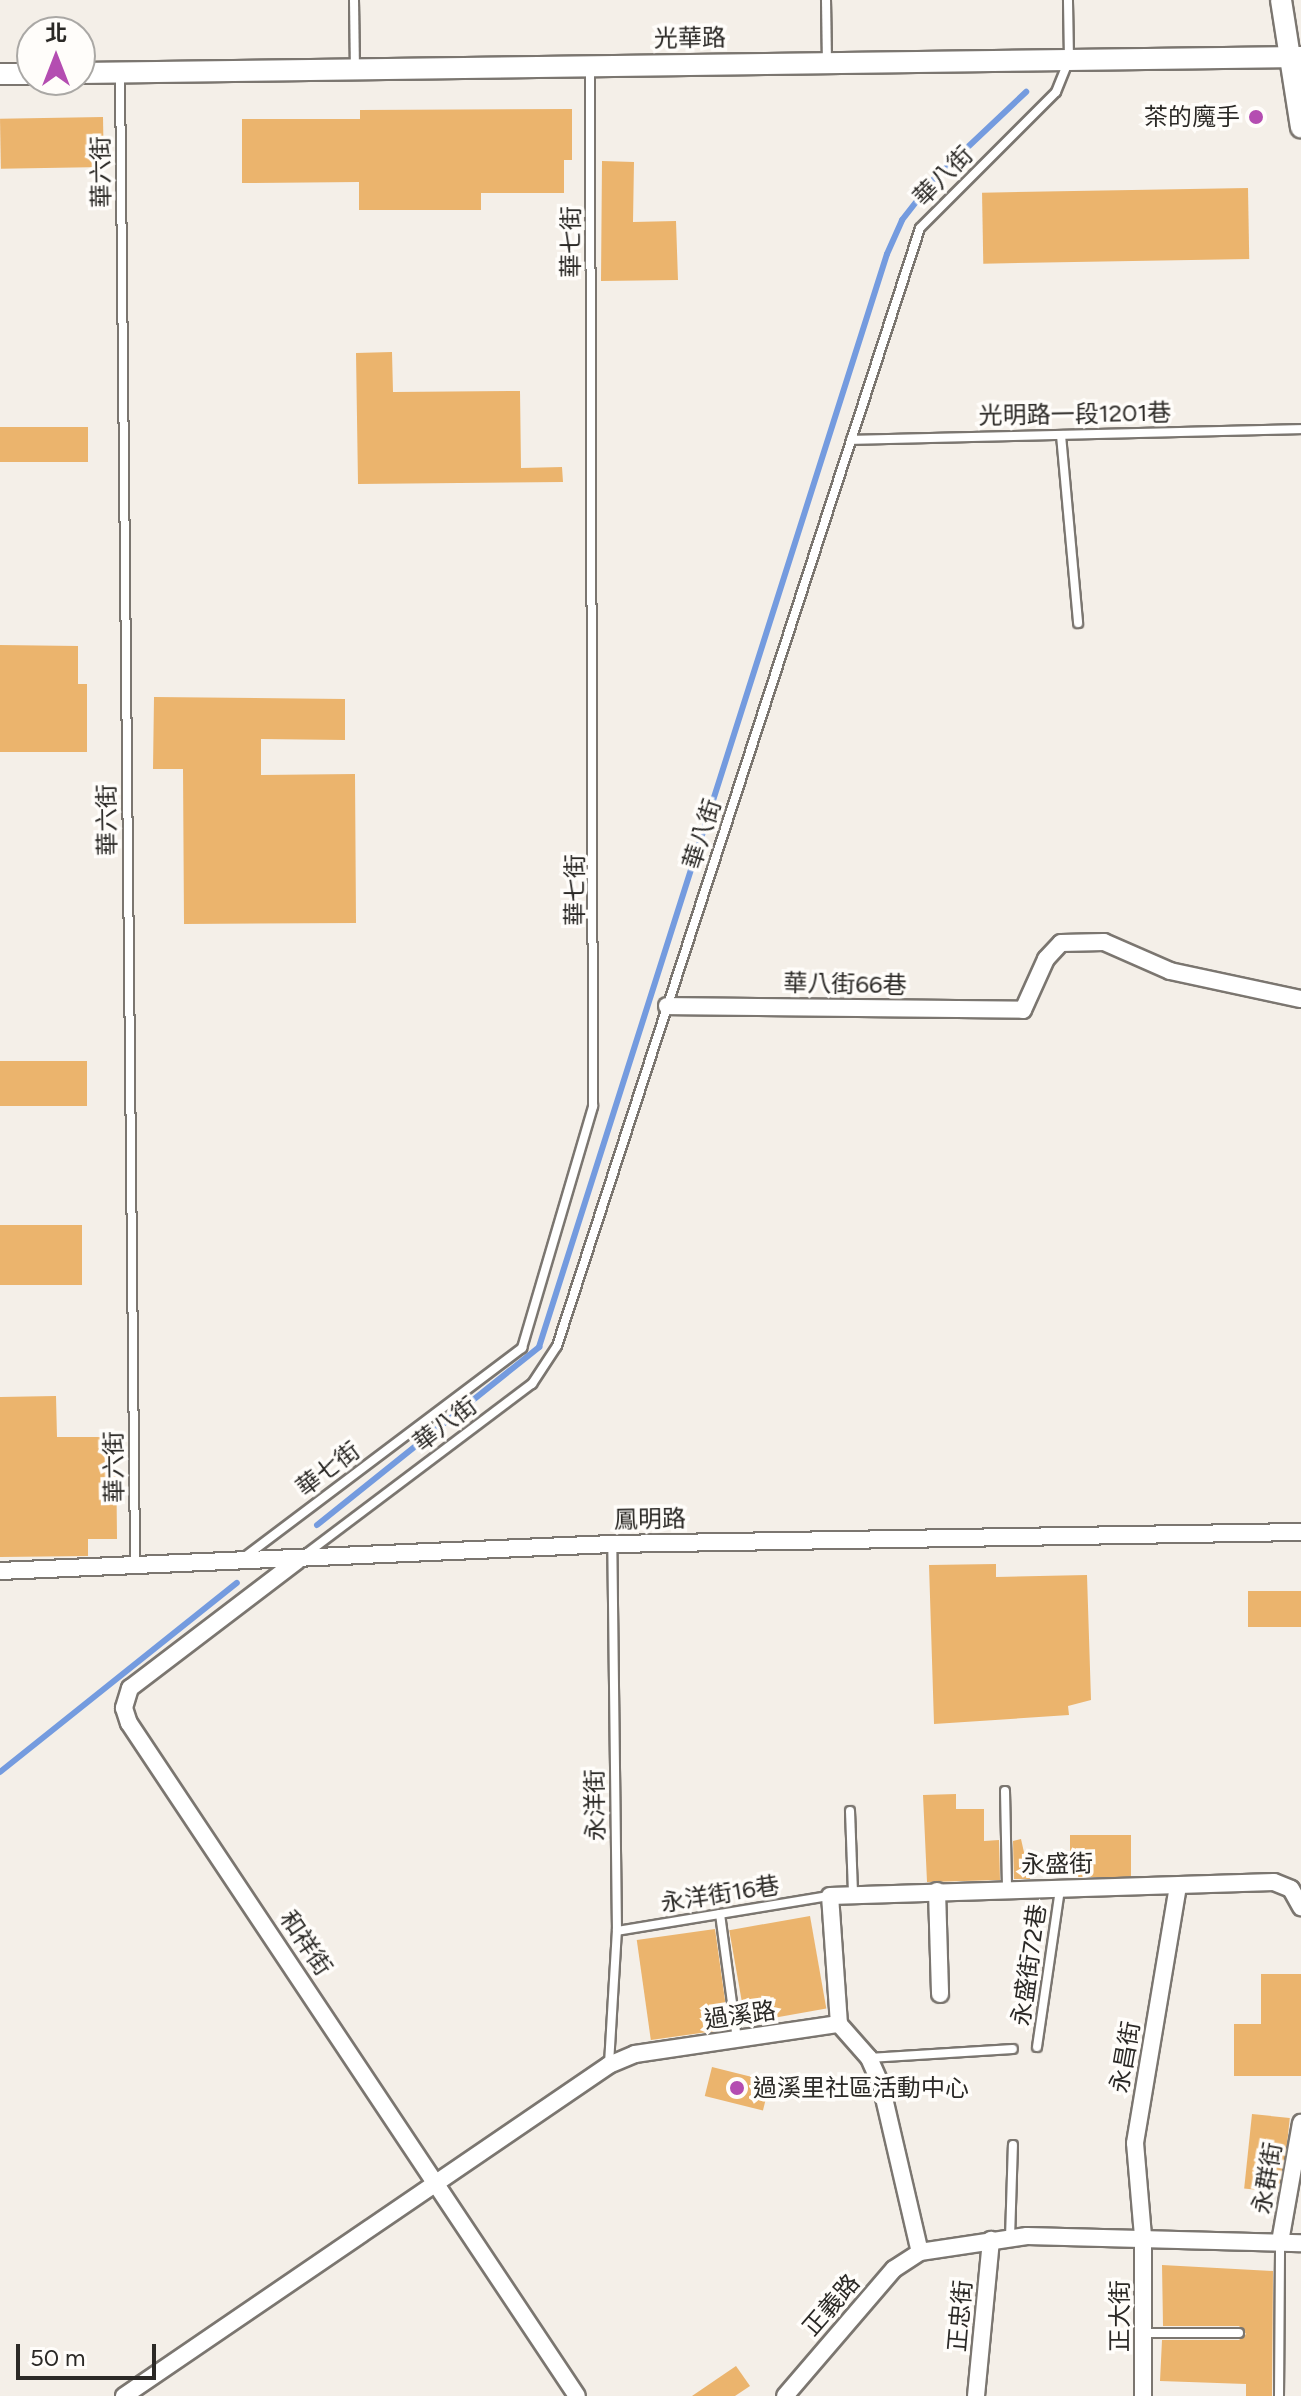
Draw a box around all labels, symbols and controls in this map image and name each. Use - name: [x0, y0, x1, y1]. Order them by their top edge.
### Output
- north arrow: [16, 16, 96, 96]
- text: 北: [45, 20, 67, 47]
- street label: 光華路: [654, 23, 726, 53]
- place label: 茶的魔手: [1144, 103, 1240, 131]
- marker: 茶的魔手: [1247, 108, 1265, 126]
- street label: 華六街: [86, 136, 116, 208]
- street label: 華八街: [907, 140, 979, 212]
- street label: 華七街: [557, 206, 585, 278]
- street label: 光明路一段1201巷: [978, 398, 1172, 430]
- street label: 華六街: [92, 784, 122, 856]
- street label: 華八街: [677, 795, 727, 873]
- street label: 華七街: [561, 854, 589, 926]
- street label: 華八街66巷: [783, 969, 907, 999]
- street label: 華八街: [408, 1391, 482, 1457]
- street label: 華六街: [99, 1431, 129, 1503]
- street label: 華七街: [291, 1436, 365, 1502]
- street label: 鳳明路: [614, 1504, 686, 1534]
- street label: 永洋街: [580, 1769, 610, 1841]
- street label: 永盛街: [1021, 1849, 1093, 1879]
- street label: 永洋街16巷: [659, 1870, 781, 1918]
- street label: 永盛街72巷: [1006, 1902, 1052, 2028]
- street label: 和祥街: [274, 1905, 338, 1981]
- street label: 過溪路: [702, 1996, 778, 2034]
- street label: 永昌街: [1105, 2019, 1145, 2095]
- place label: 過溪里社區活動中心: [753, 2074, 969, 2102]
- marker: 過溪里社區活動中心: [728, 2079, 746, 2097]
- street label: 永群街: [1247, 2140, 1287, 2216]
- street label: 正義路: [797, 2268, 865, 2342]
- street label: 正忠街: [943, 2279, 977, 2353]
- street label: 正大街: [1106, 2280, 1134, 2352]
- scale bar: [20, 2328, 160, 2378]
- text: 50 m: [30, 2343, 86, 2372]

